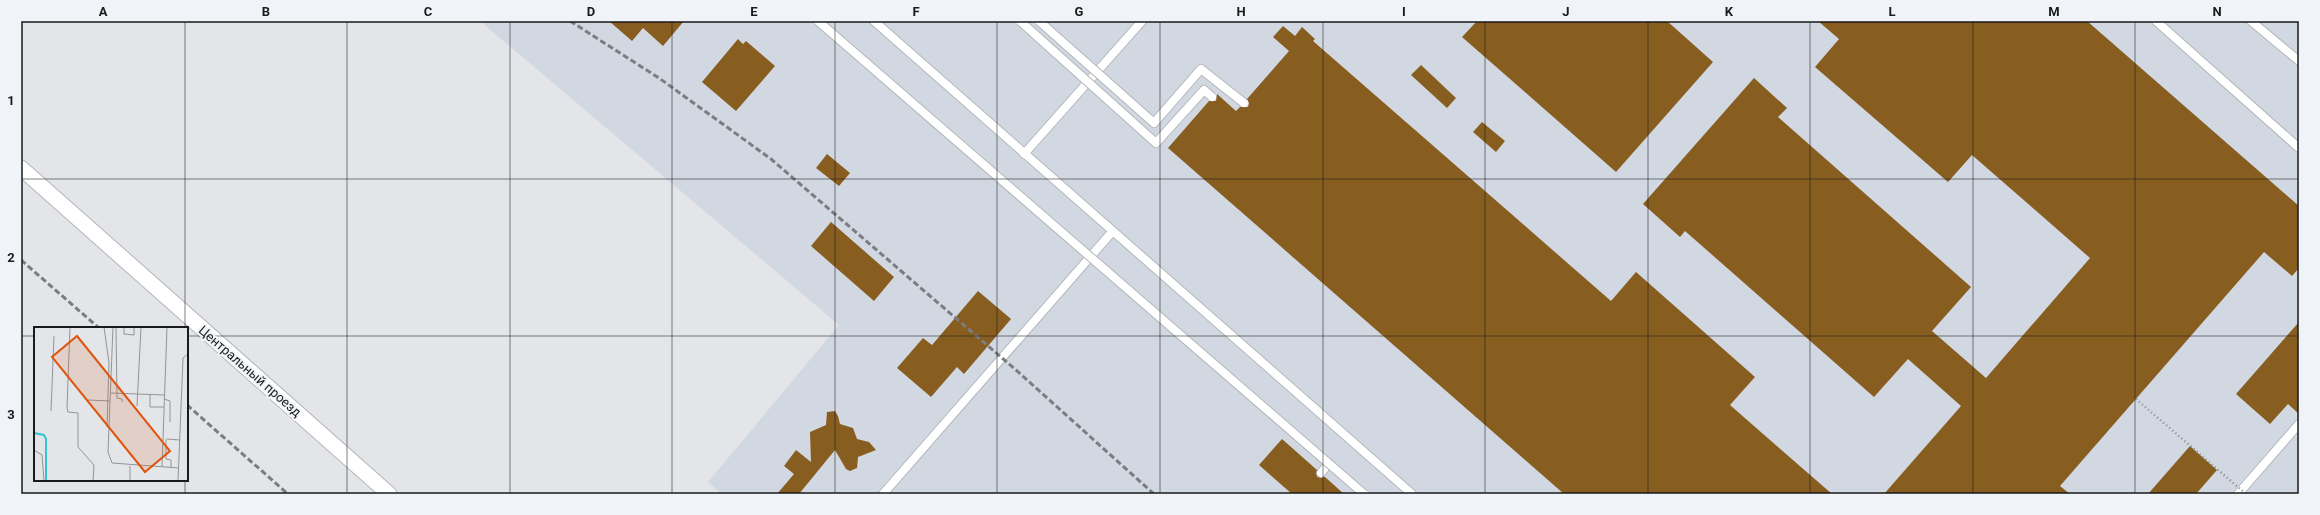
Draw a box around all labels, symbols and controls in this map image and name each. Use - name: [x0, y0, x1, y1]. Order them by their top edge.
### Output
- text: A: [99, 4, 108, 19]
- text: B: [262, 4, 270, 19]
- text: C: [424, 4, 433, 19]
- text: D: [587, 4, 595, 19]
- text: E: [750, 4, 758, 19]
- text: F: [912, 4, 920, 19]
- text: G: [1075, 4, 1084, 19]
- text: H: [1236, 4, 1246, 19]
- text: I: [1402, 4, 1406, 19]
- text: J: [1562, 4, 1570, 19]
- text: K: [1725, 4, 1734, 19]
- text: L: [1888, 4, 1896, 19]
- text: M: [2048, 4, 2060, 19]
- text: N: [2212, 4, 2222, 19]
- text: 1: [7, 93, 15, 108]
- text: 2: [7, 250, 15, 265]
- street label: Центральный проезд: [196, 322, 304, 420]
- inset map: [34, 327, 188, 481]
- text: 3: [7, 407, 15, 422]

